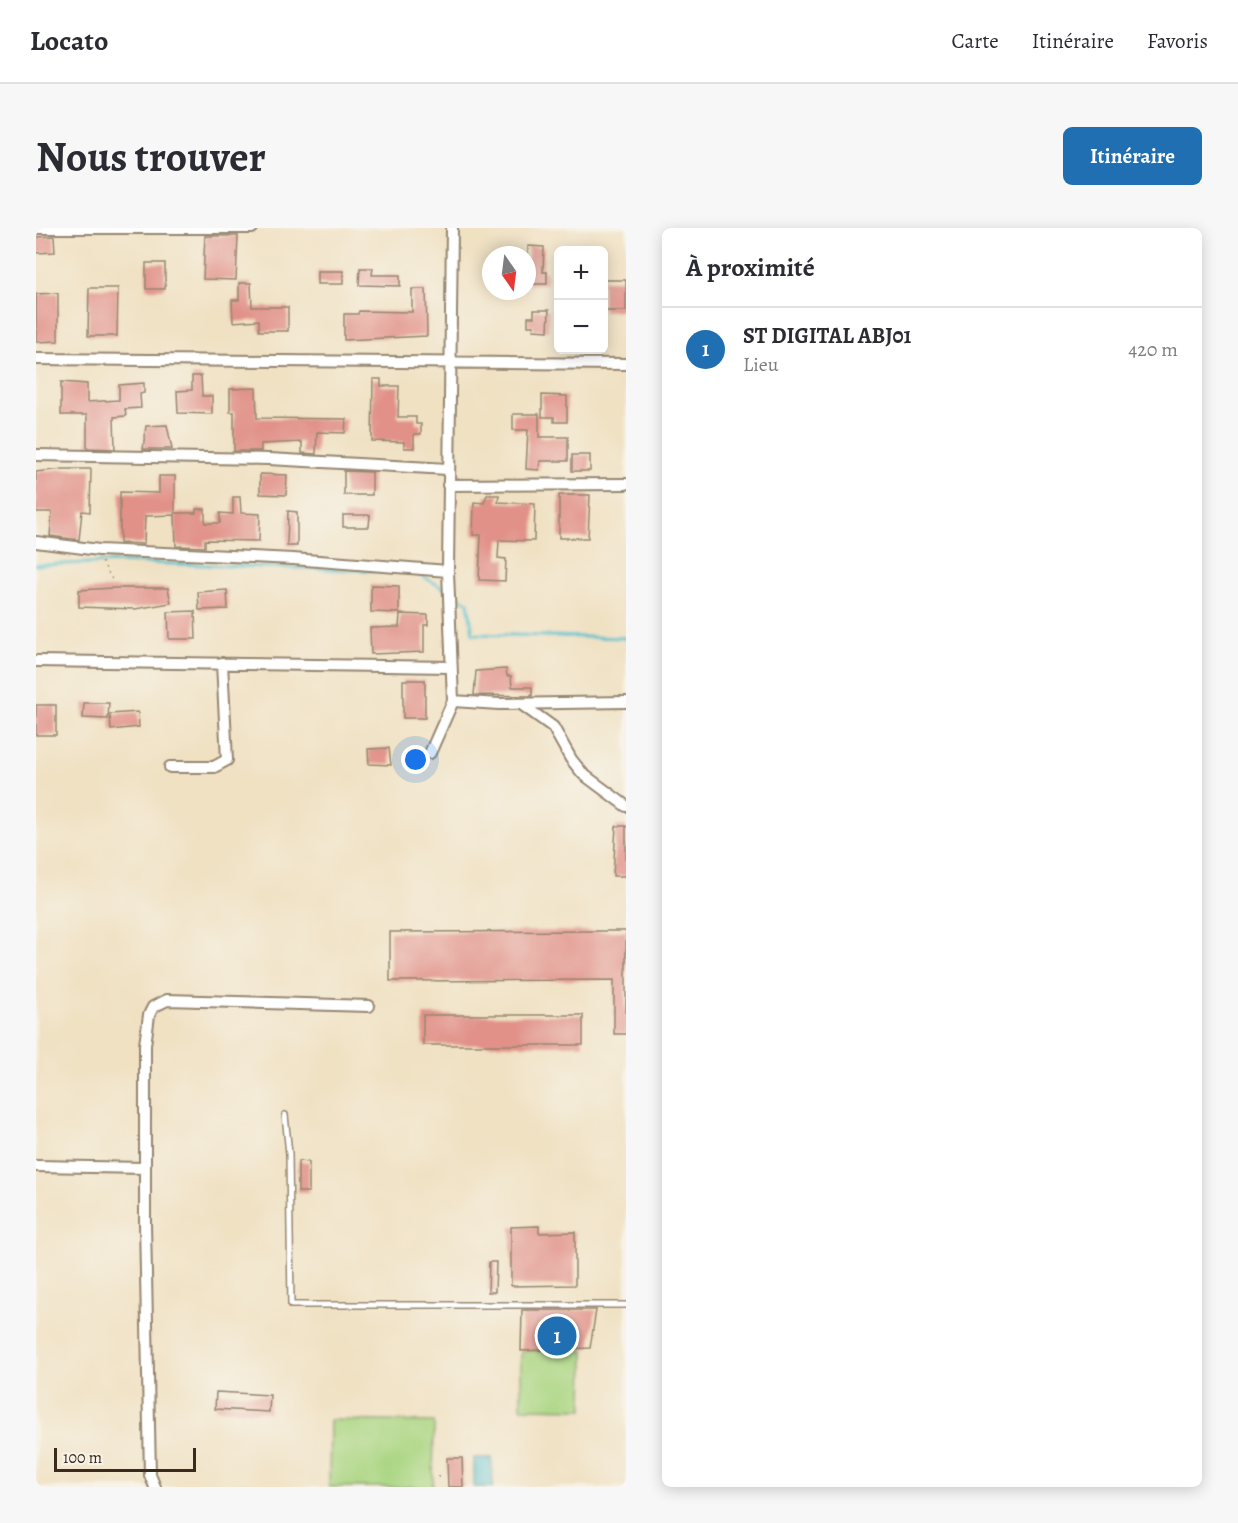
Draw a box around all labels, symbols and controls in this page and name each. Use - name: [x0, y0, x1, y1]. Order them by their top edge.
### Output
- text: Locato: [30, 22, 108, 60]
- text: Carte: [951, 27, 999, 55]
- text: Itinéraire: [1032, 27, 1114, 55]
- text: Favoris: [1147, 27, 1208, 55]
- button: Itinéraire: [1063, 127, 1202, 185]
- text: Nous trouver: [36, 128, 266, 185]
- north arrow: [482, 246, 536, 300]
- map controls: [554, 246, 608, 354]
- button: +: [554, 246, 608, 300]
- text: À proximité: [686, 250, 815, 285]
- button: −: [554, 300, 608, 354]
- text: ST DIGITAL ABJ01: [743, 321, 911, 351]
- text: 1: [702, 336, 709, 363]
- text: 420 m: [1128, 336, 1178, 363]
- text: Lieu: [743, 351, 779, 378]
- your location: [401, 745, 430, 774]
- pin: 1: [538, 1314, 576, 1358]
- scale bar: [54, 1445, 196, 1472]
- text: 100 m: [63, 1447, 102, 1469]

